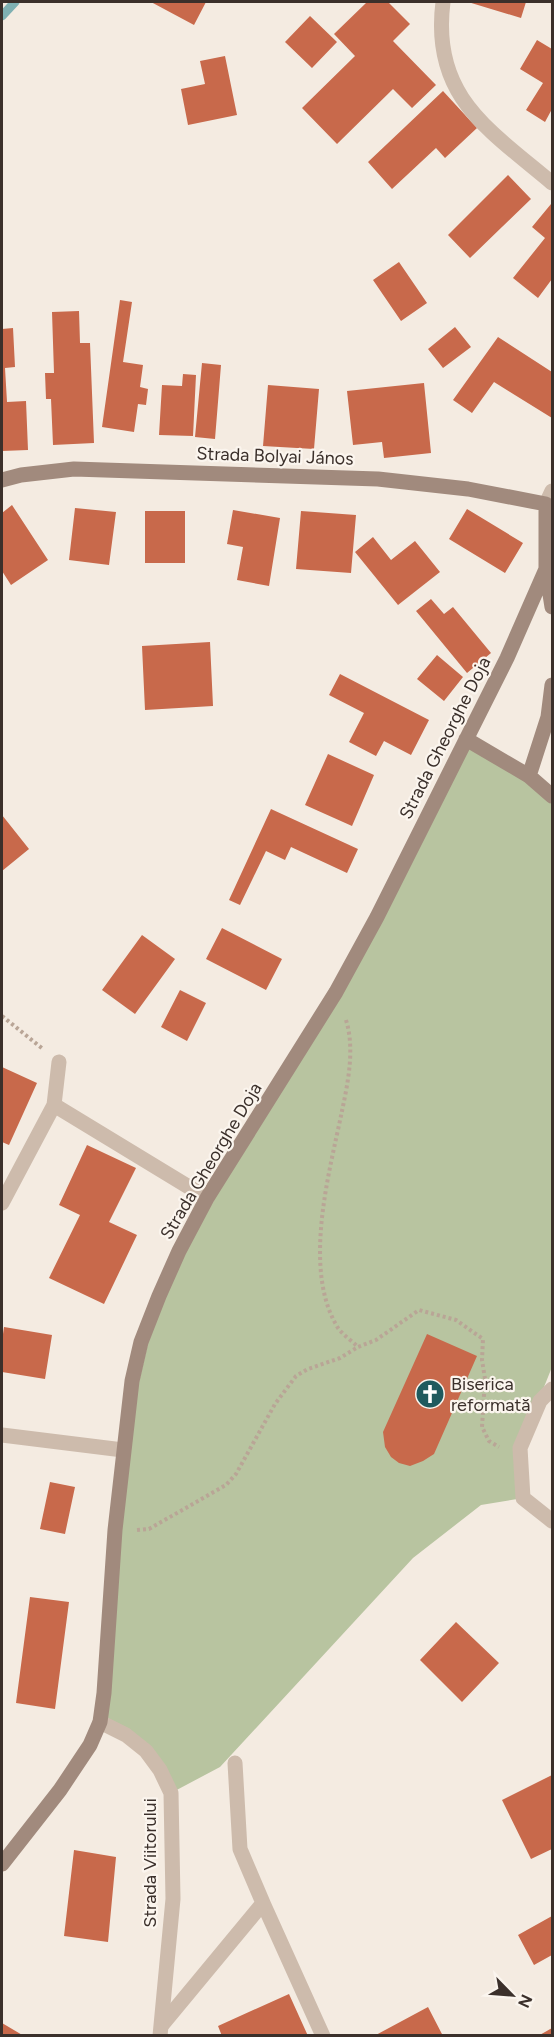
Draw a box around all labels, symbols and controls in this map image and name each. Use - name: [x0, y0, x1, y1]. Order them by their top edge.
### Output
- street label: Strada Bolyai János: [196, 442, 354, 470]
- street label: Strada Gheorghe Doja: [395, 653, 495, 823]
- street label: Strada Gheorghe Doja: [155, 1079, 267, 1243]
- place label: Biserica reformată: [451, 1373, 530, 1416]
- church icon: Biserica reformată: [414, 1378, 446, 1410]
- street label: Strada Viitorului: [139, 1798, 161, 1928]
- north arrow: [482, 1965, 542, 2025]
- text: N: [514, 1992, 536, 2011]

